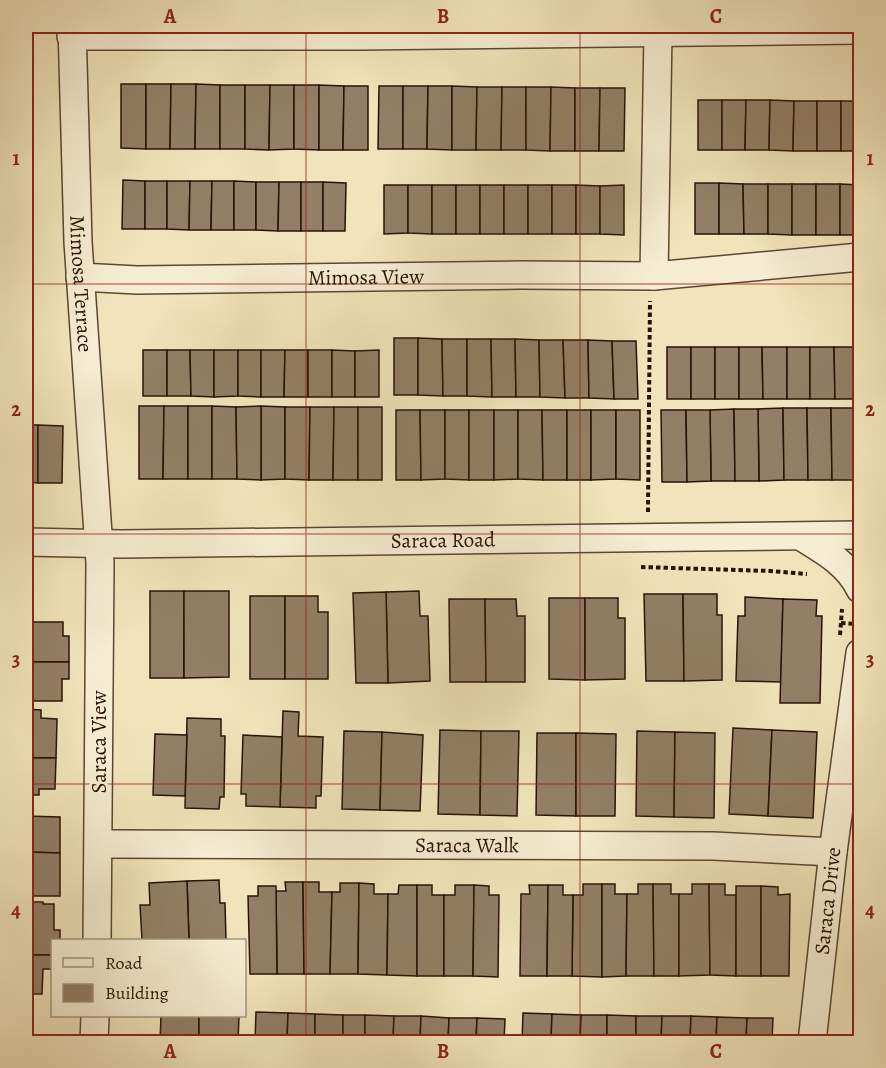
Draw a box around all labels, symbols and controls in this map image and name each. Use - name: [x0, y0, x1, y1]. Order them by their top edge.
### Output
- text: A: [163, 3, 177, 30]
- text: B: [437, 3, 449, 30]
- text: C: [710, 3, 722, 30]
- text: 1: [12, 145, 20, 172]
- text: 1: [866, 145, 874, 172]
- street label: Mimosa Terrace: [63, 215, 100, 353]
- street label: Mimosa View: [308, 262, 424, 292]
- text: 2: [11, 396, 21, 423]
- text: 2: [865, 396, 875, 423]
- street label: Saraca Road: [390, 525, 496, 555]
- text: 3: [12, 646, 20, 673]
- text: 3: [866, 646, 874, 673]
- street label: Saraca View: [85, 690, 113, 793]
- street label: Saraca Walk: [415, 831, 520, 859]
- street label: Saraca Drive: [808, 845, 848, 956]
- text: 4: [11, 897, 21, 924]
- text: 4: [865, 897, 875, 924]
- legend: [51, 939, 246, 1017]
- text: Road: [105, 951, 143, 975]
- text: Building: [105, 981, 169, 1005]
- text: A: [163, 1038, 177, 1065]
- text: B: [437, 1038, 449, 1065]
- text: C: [710, 1038, 722, 1065]

